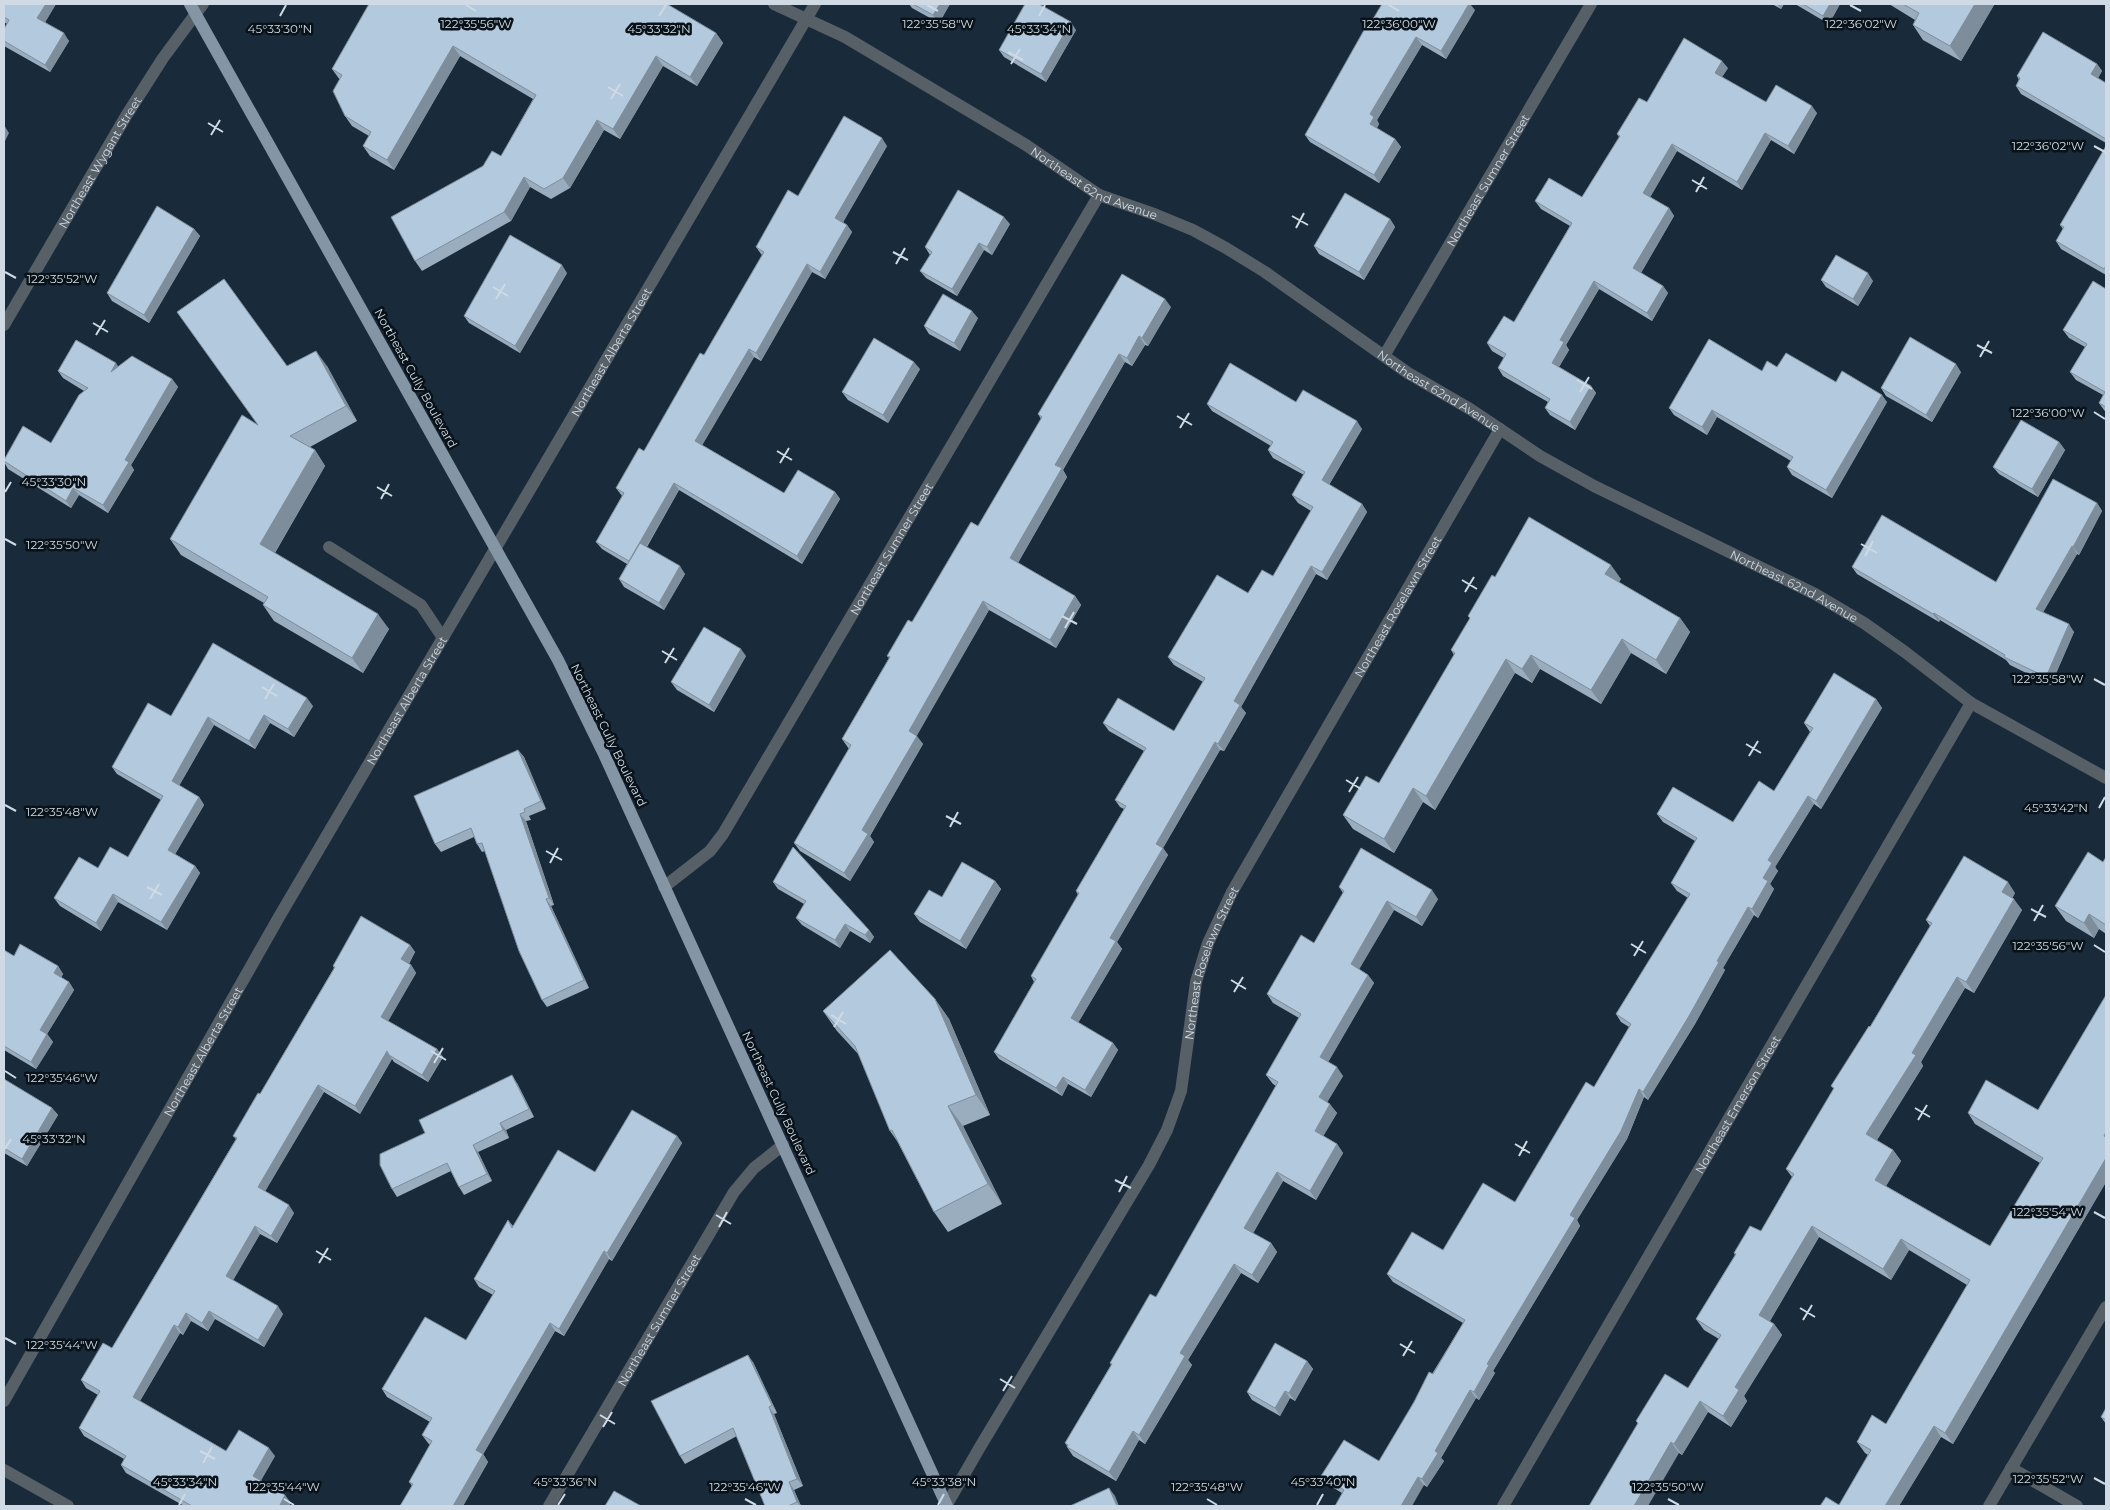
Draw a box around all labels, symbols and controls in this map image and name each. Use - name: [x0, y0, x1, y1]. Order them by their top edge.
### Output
- text: 122°35'56"W: [441, 16, 511, 31]
- text: 122°35'58"W: [902, 16, 974, 31]
- text: 122°36'00"W: [1362, 16, 1436, 31]
- text: 122°36'02"W: [1825, 16, 1897, 31]
- text: 45°33'30"N: [248, 21, 312, 36]
- text: 45°33'32"N: [627, 21, 691, 36]
- text: 45°33'34"N: [1007, 21, 1071, 36]
- street label: Northeast Wygant Street: [55, 93, 144, 231]
- street label: Northeast Sumner Street: [1443, 111, 1532, 249]
- text: 122°36'02"W: [2012, 138, 2084, 153]
- street label: Northeast 62nd Avenue: [1028, 143, 1160, 222]
- text: 122°35'52"W: [27, 271, 97, 286]
- street label: Northeast Alberta Street: [567, 285, 654, 419]
- street label: Northeast Cully Boulevard: [371, 306, 461, 450]
- street label: Northeast 62nd Avenue: [1375, 346, 1503, 435]
- text: 122°36'00"W: [2011, 405, 2085, 420]
- text: 45°33'30"N: [22, 474, 86, 489]
- street label: Northeast Sumner Street: [846, 479, 936, 618]
- street label: Northeast Roselawn Street: [1351, 533, 1444, 680]
- text: 122°35'50"W: [26, 537, 98, 552]
- street label: Northeast 62nd Avenue: [1728, 546, 1861, 625]
- street label: Northeast Alberta Street: [363, 633, 450, 767]
- street label: Northeast Cully Boulevard: [568, 661, 650, 809]
- text: 122°35'58"W: [2012, 671, 2084, 686]
- text: 45°33'42"N: [2024, 800, 2088, 815]
- text: 122°35'48"W: [26, 804, 98, 819]
- street label: Northeast Roselawn Street: [1181, 883, 1241, 1041]
- text: 122°35'56"W: [2013, 938, 2083, 953]
- street label: Northeast Alberta Street: [160, 984, 245, 1119]
- street label: Northeast Cully Boulevard: [739, 1029, 819, 1177]
- street label: Northeast Emerson Street: [1691, 1032, 1783, 1176]
- text: 122°35'46"W: [26, 1070, 98, 1085]
- text: 45°33'32"N: [22, 1131, 86, 1146]
- text: 122°35'54"W: [2012, 1204, 2084, 1219]
- street label: Northeast Sumner Street: [614, 1251, 704, 1389]
- text: 122°35'44"W: [26, 1337, 98, 1352]
- text: 122°35'52"W: [2013, 1471, 2083, 1486]
- text: 45°33'34"N: [153, 1474, 217, 1489]
- text: 45°33'36"N: [533, 1474, 597, 1489]
- text: 45°33'38"N: [912, 1474, 976, 1489]
- text: 45°33'40"N: [1290, 1474, 1356, 1489]
- text: 122°35'44"W: [248, 1479, 320, 1494]
- text: 122°35'46"W: [709, 1479, 781, 1494]
- text: 122°35'48"W: [1171, 1479, 1243, 1494]
- text: 122°35'50"W: [1632, 1479, 1704, 1494]

